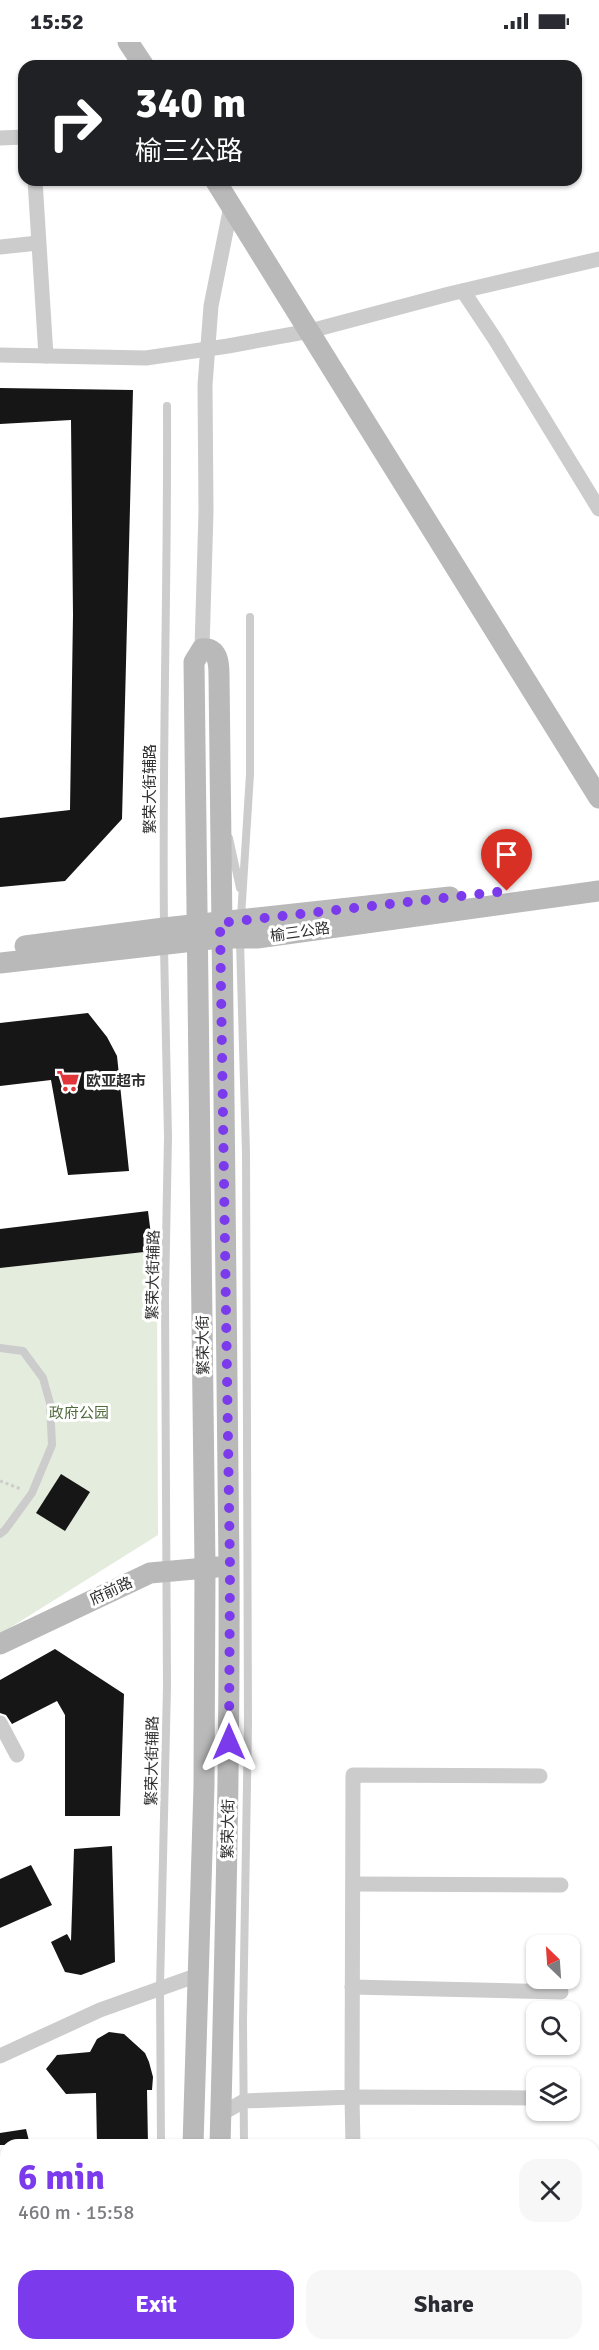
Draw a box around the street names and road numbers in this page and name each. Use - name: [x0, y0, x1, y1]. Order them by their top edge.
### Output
- street label: 繁荣大街辅路: [141, 744, 159, 834]
- street label: 榆三公路: [269, 919, 331, 945]
- street label: 繁荣大街辅路: [143, 1230, 163, 1320]
- street label: 繁荣大街: [193, 1315, 213, 1375]
- street label: 府前路: [87, 1573, 135, 1609]
- street label: 繁荣大街辅路: [142, 1716, 162, 1806]
- street label: 繁荣大街: [218, 1799, 238, 1859]

